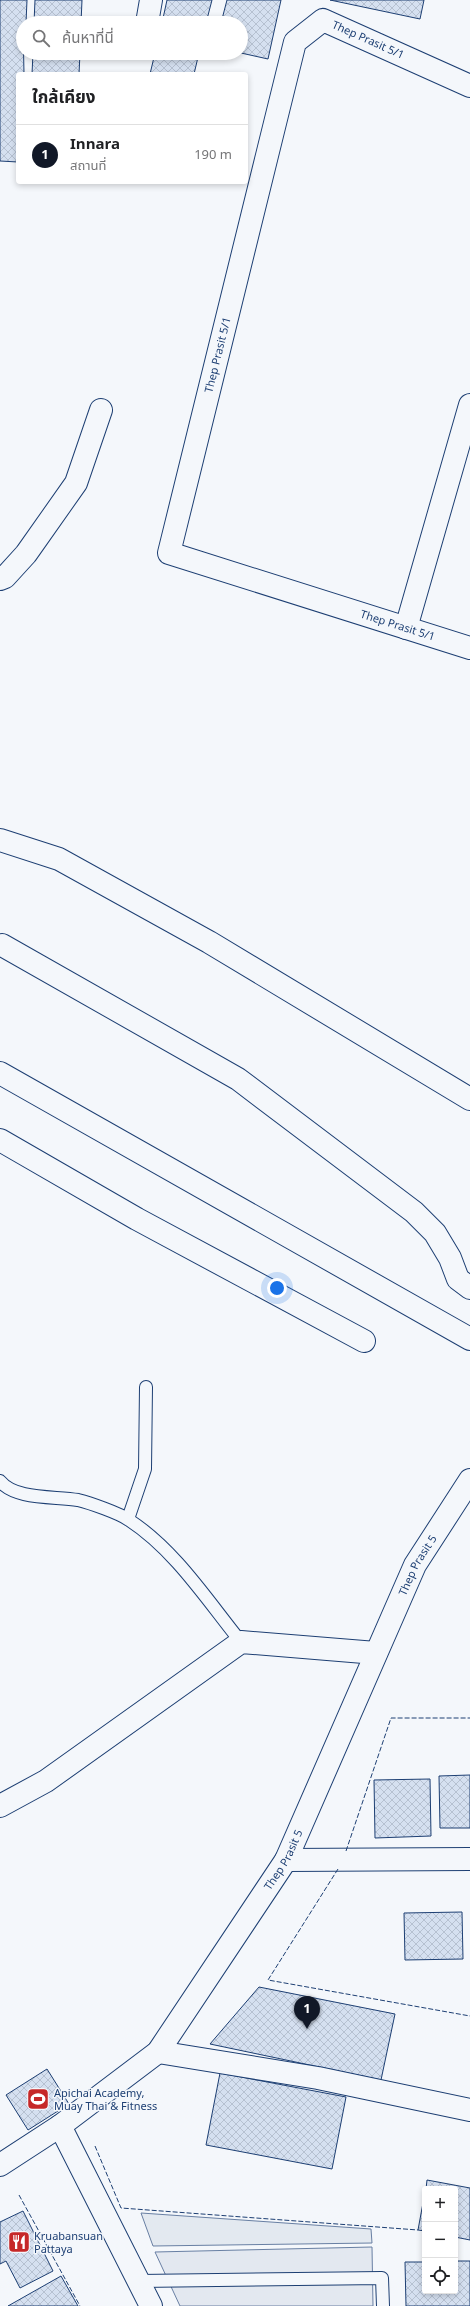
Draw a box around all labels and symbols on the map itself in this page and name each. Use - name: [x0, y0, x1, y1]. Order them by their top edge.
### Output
- street label: Thep Prasit 5/1: [329, 16, 407, 64]
- street label: Thep Prasit 5/1: [200, 315, 236, 395]
- street label: Thep Prasit 5/1: [358, 605, 437, 645]
- your location: [267, 1278, 287, 1298]
- street label: Thep Prasit 5: [394, 1531, 441, 1598]
- street label: Thep Prasit 5: [260, 1827, 307, 1894]
- pin: 1: [294, 1996, 320, 2029]
- place label: Apichai Academy, Muay Thai & Fitness: [54, 2085, 157, 2115]
- sports icon: Apichai Academy, Muay Thai & Fitness: [25, 2086, 51, 2112]
- place label: Kruabansuan Pattaya: [34, 2228, 103, 2258]
- restaurant icon: Kruabansuan Pattaya: [6, 2229, 32, 2255]

